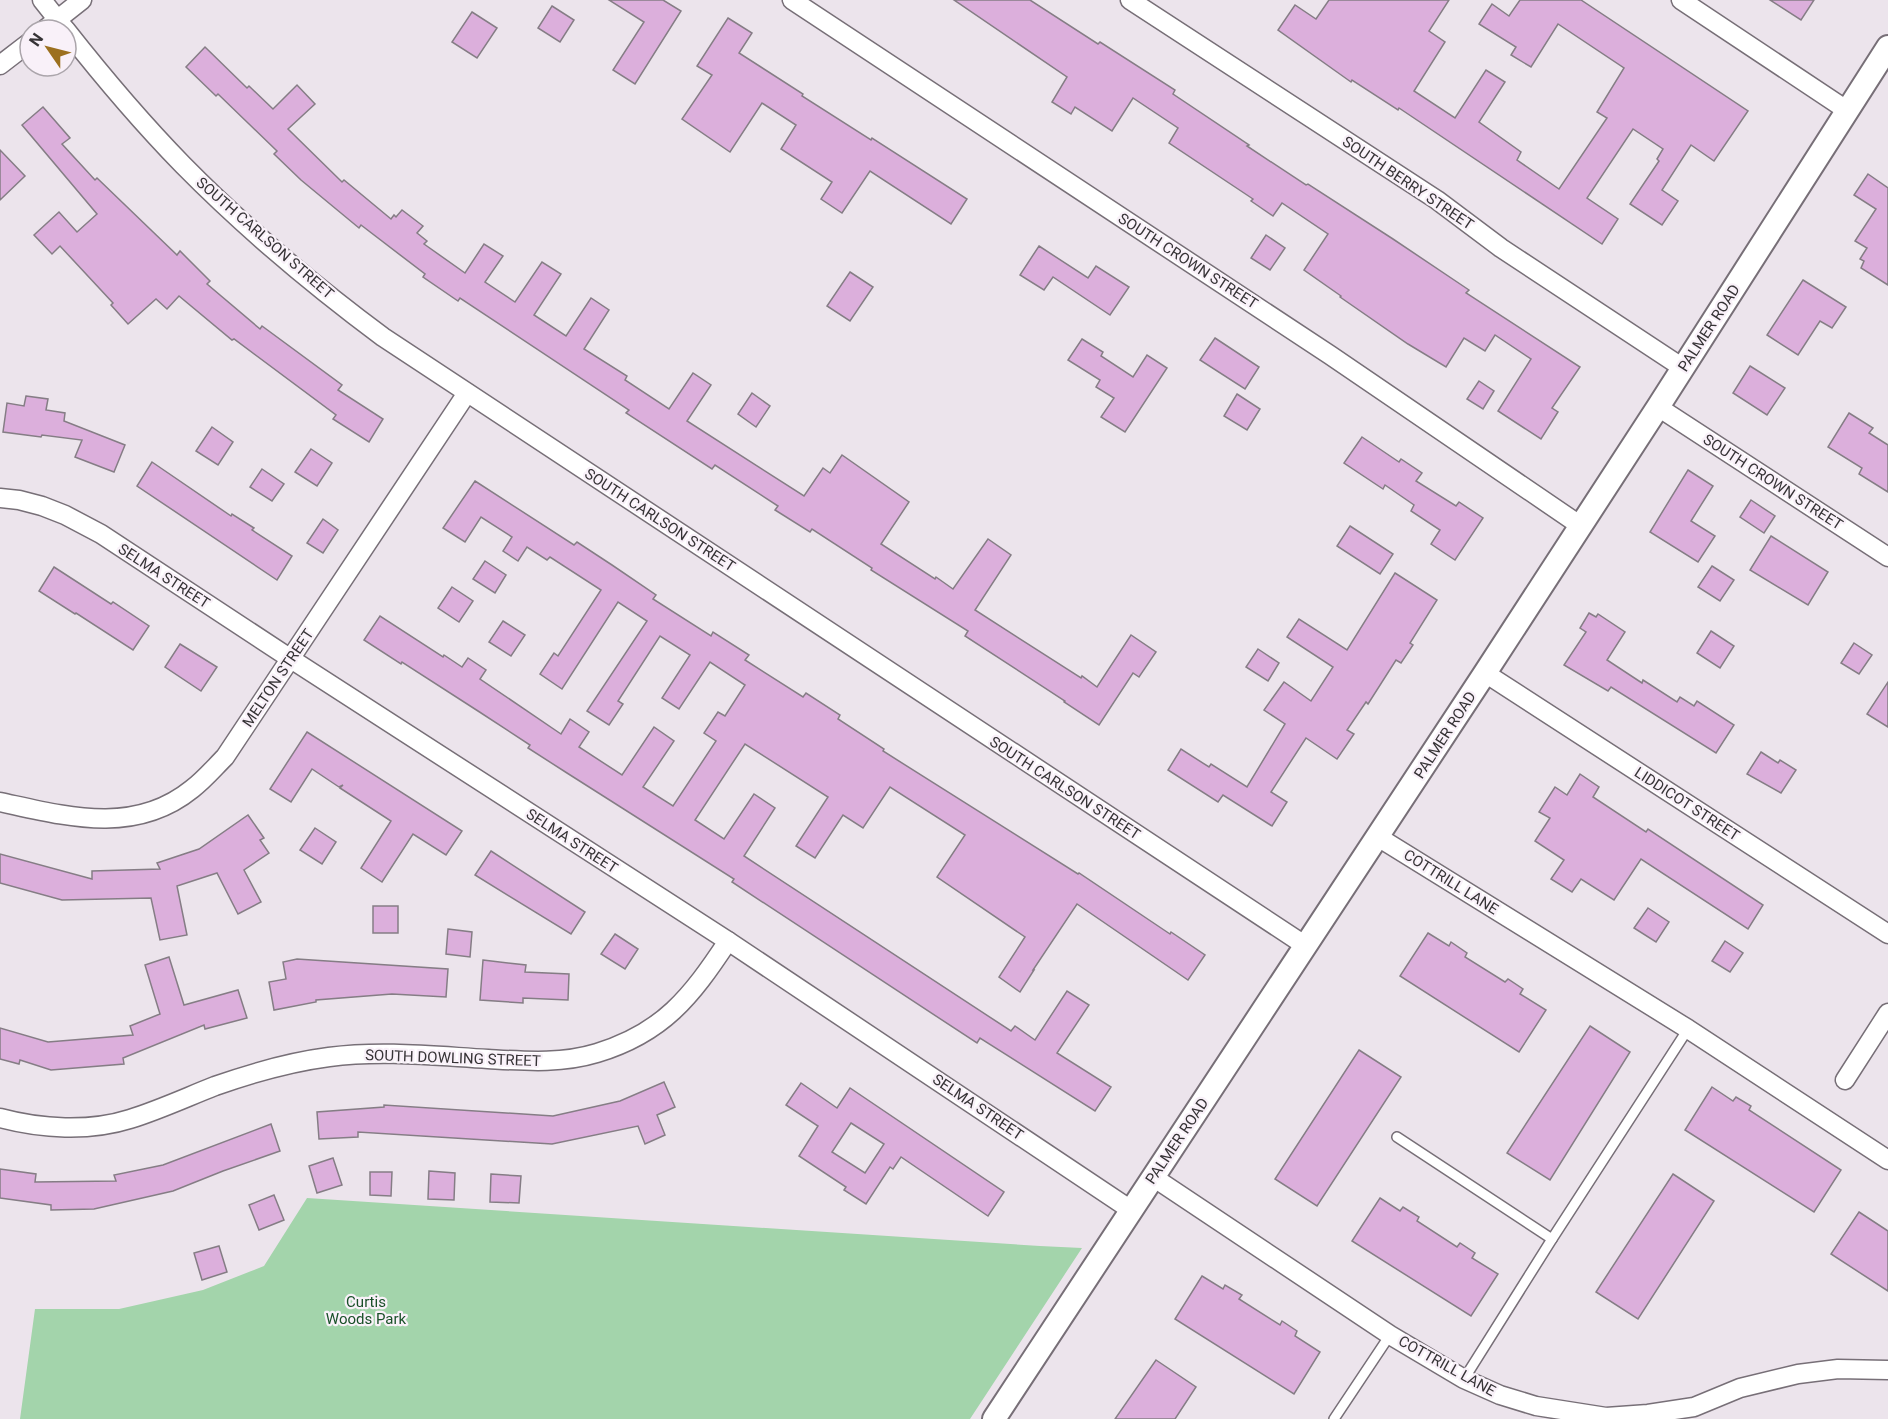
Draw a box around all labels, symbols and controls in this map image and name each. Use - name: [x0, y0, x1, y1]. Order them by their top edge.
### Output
- north arrow: [18, 18, 78, 78]
- text: N: [25, 30, 47, 50]
- street label: SOUTH BERRY STREET: [1339, 132, 1477, 234]
- street label: SOUTH CARLSON STREET: [193, 173, 337, 303]
- street label: SOUTH CROWN STREET: [1115, 209, 1261, 313]
- street label: PALMER ROAD: [1674, 281, 1744, 375]
- street label: SOUTH CROWN STREET: [1700, 430, 1846, 534]
- street label: SOUTH CARLSON STREET: [581, 464, 739, 576]
- street label: SELMA STREET: [115, 540, 213, 612]
- street label: MELTON STREET: [239, 625, 317, 730]
- street label: PALMER ROAD: [1410, 688, 1480, 782]
- street label: SOUTH CARLSON STREET: [986, 732, 1144, 844]
- street label: LIDDICOT STREET: [1631, 763, 1743, 845]
- street label: SELMA STREET: [523, 805, 621, 877]
- street label: COTTRILL LANE: [1400, 846, 1502, 919]
- street label: SOUTH DOWLING STREET: [365, 1046, 541, 1070]
- street label: SELMA STREET: [929, 1070, 1027, 1144]
- street label: PALMER ROAD: [1142, 1095, 1212, 1187]
- park label: Curtis Woods Park: [326, 1293, 407, 1328]
- street label: COTTRILL LANE: [1395, 1332, 1499, 1400]

